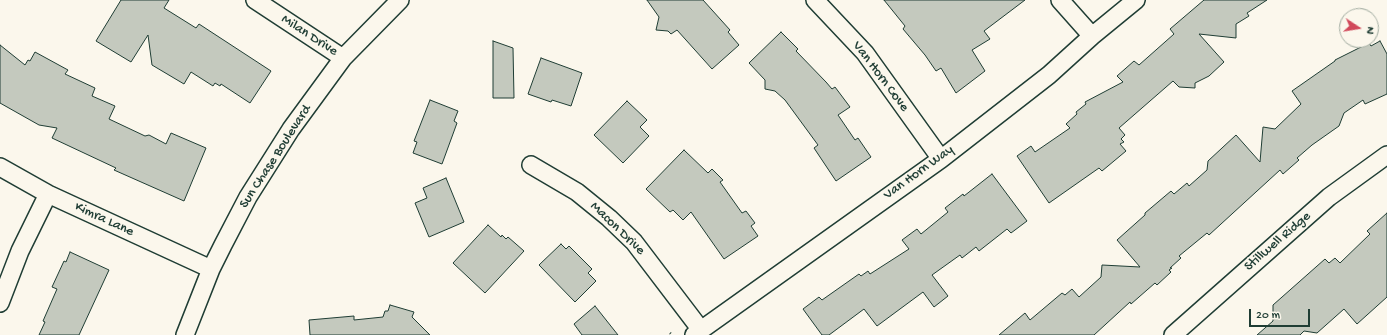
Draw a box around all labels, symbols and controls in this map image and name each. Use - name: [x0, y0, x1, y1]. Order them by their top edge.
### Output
- north arrow: [1339, 8, 1379, 48]
- street label: Milan Drive: [278, 12, 340, 60]
- text: N: [1363, 26, 1376, 35]
- street label: Van Horn Cove: [848, 38, 912, 116]
- street label: Sun Chase Boulevard: [236, 102, 316, 212]
- street label: Van Horn Way: [881, 142, 957, 204]
- street label: Kimra Lane: [72, 199, 136, 241]
- street label: Macon Drive: [586, 199, 648, 259]
- street label: Stillwell Ridge: [1241, 209, 1315, 275]
- scale bar: [1251, 301, 1312, 327]
- text: 20 m: [1256, 309, 1280, 323]

